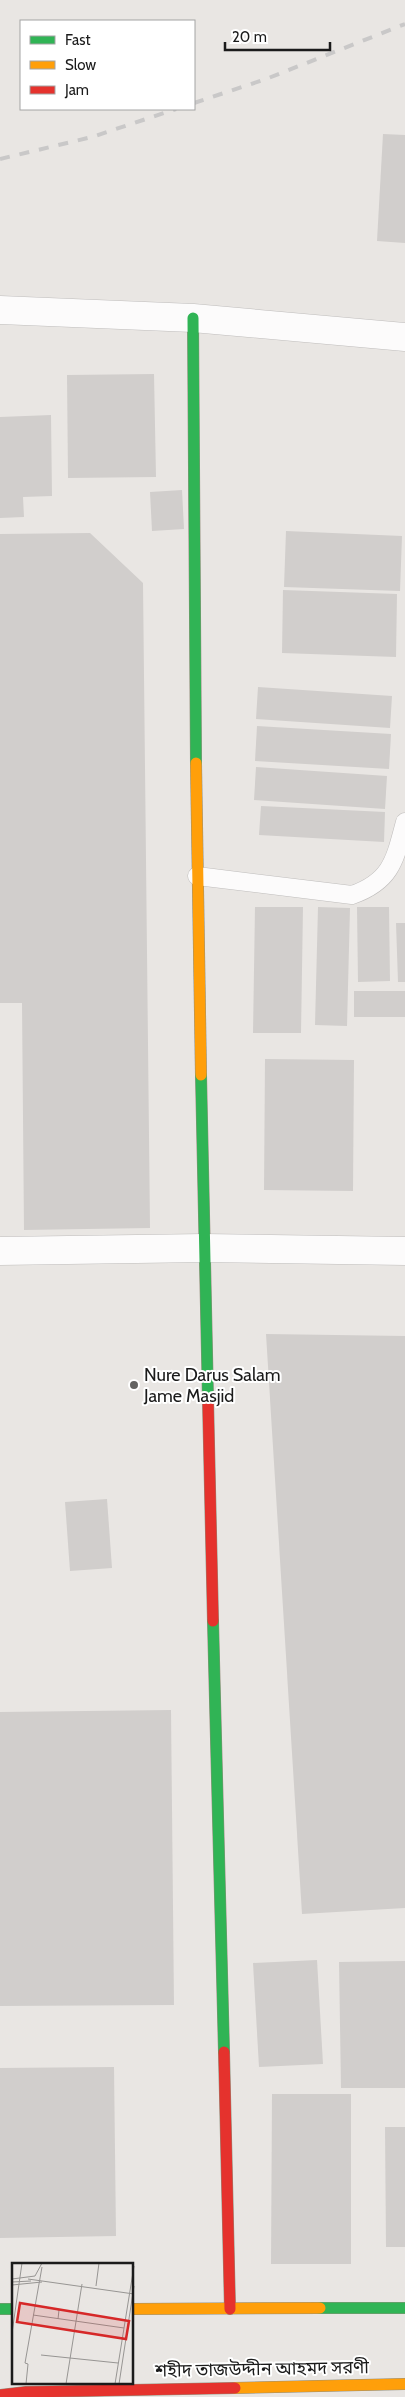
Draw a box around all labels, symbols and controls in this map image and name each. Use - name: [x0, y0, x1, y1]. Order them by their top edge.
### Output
- legend: [20, 20, 195, 110]
- scale bar: [225, 20, 330, 52]
- text: 20 m: [232, 28, 267, 46]
- text: Fast: [65, 31, 90, 49]
- text: Slow: [65, 56, 96, 74]
- text: Jam: [64, 81, 89, 99]
- place label: Nure Darus Salam Jame Masjid: [143, 1364, 281, 1407]
- marker: Nure Darus Salam Jame Masjid: [128, 1379, 140, 1391]
- inset map: [12, 2263, 134, 2384]
- street label: শহীদ তাজউদ্দীন আহমদ সরণী: [154, 2356, 369, 2382]

